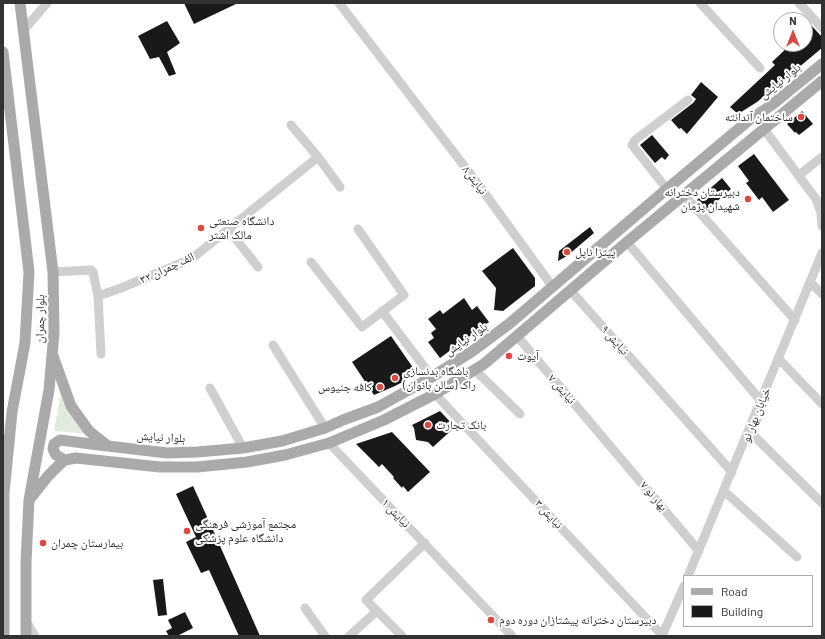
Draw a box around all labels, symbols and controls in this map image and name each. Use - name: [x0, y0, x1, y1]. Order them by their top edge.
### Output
- north arrow: [773, 12, 813, 52]
- text: N: [789, 14, 797, 27]
- street label: بلوار نیایش: [757, 60, 803, 102]
- place label: ساختمان آندانته: [725, 110, 793, 124]
- marker: ساختمان آندانته: [796, 112, 806, 122]
- street label: نیایش۸: [460, 163, 490, 197]
- place label: دبیرستان دخترانه شهیدان پژمان: [665, 185, 740, 213]
- marker: دبیرستان دخترانه شهیدان پژمان: [743, 194, 753, 204]
- place label: دانشگاه صنعتی مالک اشتر: [209, 214, 274, 242]
- marker: دانشگاه صنعتی مالک اشتر: [196, 223, 206, 233]
- place label: پیتزا ناپل: [575, 245, 615, 259]
- marker: پیتزا ناپل: [562, 247, 572, 257]
- street label: ۳۲ الف چمران: [138, 249, 196, 287]
- street label: بلوار چمران: [32, 294, 48, 344]
- street label: بلوار نیایش: [442, 319, 490, 359]
- street label: نیایش ۹: [598, 322, 632, 358]
- place label: آیوت: [517, 349, 539, 363]
- marker: آیوت: [504, 351, 514, 361]
- place label: باشگاه بدنسازی راک (سالن بانوان): [403, 364, 476, 392]
- street label: نیایش ۷: [545, 371, 579, 407]
- marker: باشگاه بدنسازی راک (سالن بانوان): [390, 373, 400, 383]
- place label: کافه جنیوس: [318, 380, 372, 394]
- marker: کافه جنیوس: [375, 382, 385, 392]
- street label: خیابان بهار نو: [739, 386, 773, 444]
- place label: بانک تجارت: [436, 418, 486, 432]
- marker: بانک تجارت: [423, 420, 433, 430]
- street label: بلوار نیایش: [136, 429, 186, 445]
- street label: ۷ بهار نو: [637, 478, 671, 514]
- street label: نیایش ۱: [379, 495, 413, 531]
- street label: نیایش ۳: [532, 496, 566, 532]
- place label: مجتمع آموزشی فرهنگی دانشگاه علوم پزشکی: [195, 517, 296, 545]
- marker: مجتمع آموزشی فرهنگی دانشگاه علوم پزشکی: [182, 526, 192, 536]
- place label: بیمارستان چمران: [51, 536, 123, 550]
- marker: بیمارستان چمران: [38, 538, 48, 548]
- legend: [683, 575, 813, 627]
- text: Road: [721, 584, 748, 598]
- text: Building: [721, 604, 763, 618]
- place label: دبیرستان دخترانه پیشتازان دوره دوم: [499, 613, 656, 627]
- marker: دبیرستان دخترانه پیشتازان دوره دوم: [486, 615, 496, 625]

